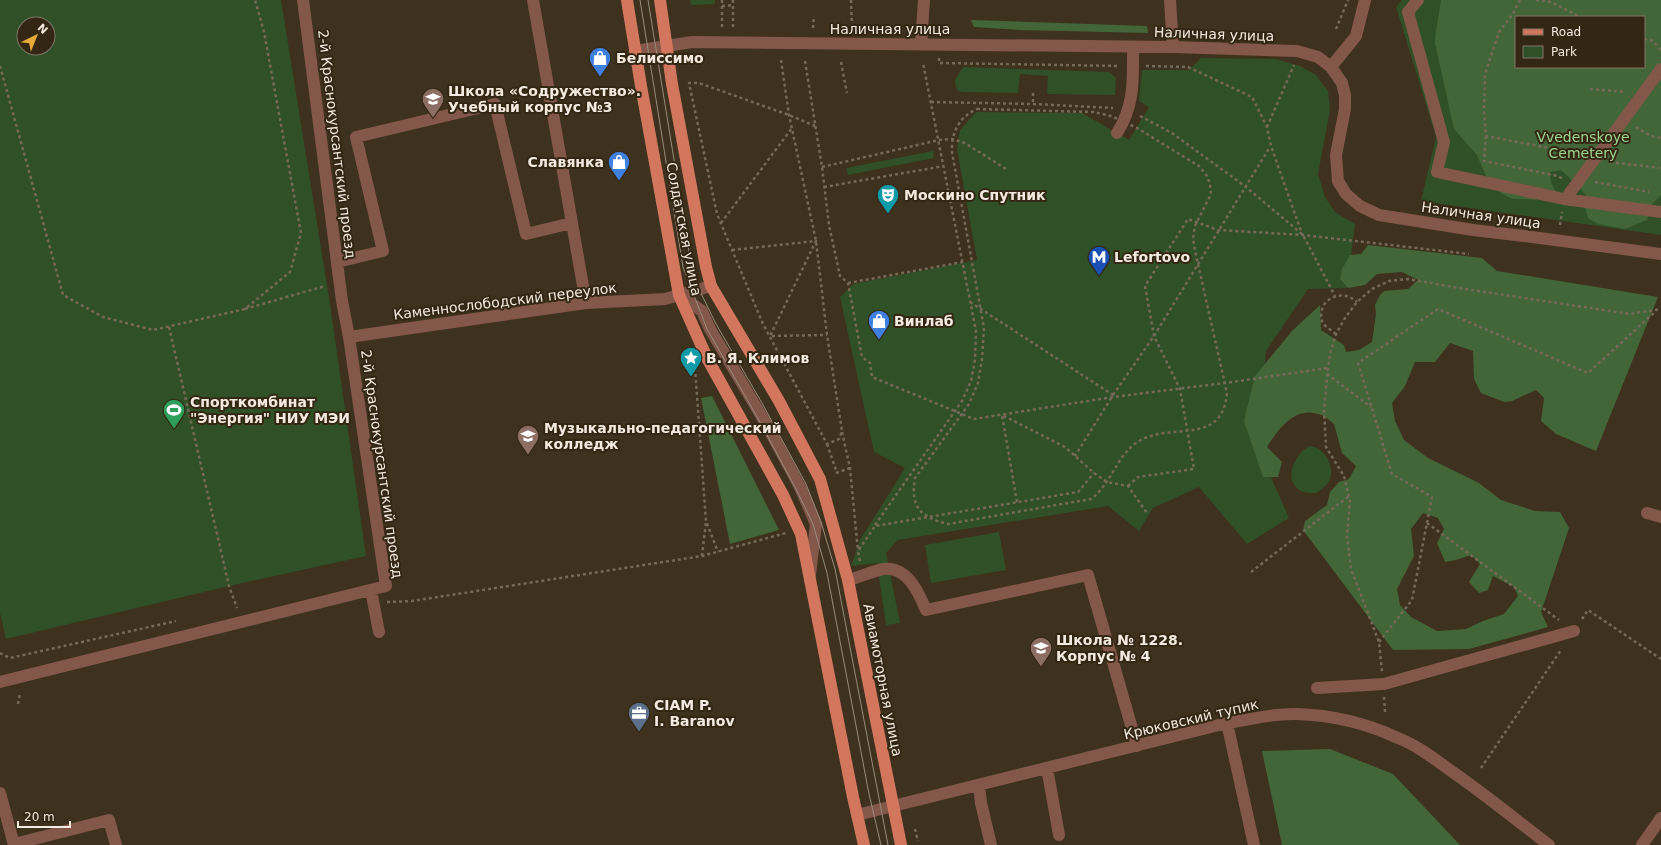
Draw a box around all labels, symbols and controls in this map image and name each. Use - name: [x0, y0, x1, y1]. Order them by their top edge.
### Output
- north arrow: [16, 16, 56, 56]
- legend: [1515, 16, 1645, 68]
- text: N: [35, 21, 50, 37]
- street label: Наличная улица: [830, 21, 950, 37]
- street label: Наличная улица: [1154, 24, 1274, 44]
- text: Road: [1551, 25, 1581, 39]
- street label: 2-й Краснокурсантский проезд: [315, 29, 359, 259]
- shop icon: Белиссимо: [587, 45, 613, 78]
- text: Park: [1551, 45, 1577, 59]
- place label: Белиссимо: [616, 50, 704, 66]
- place label: Школа «Содружество». Учебный корпус №3: [448, 83, 641, 115]
- school or university icon: Школа «Содружество». Учебный корпус №3: [420, 86, 446, 119]
- park label: Vvedenskoye Cemetery: [1536, 129, 1630, 161]
- shop icon: Славянка: [606, 149, 632, 182]
- place label: Славянка: [528, 154, 604, 170]
- street label: Солдатская улица: [663, 161, 705, 297]
- theatre icon: Москино Спутник: [875, 182, 901, 215]
- place label: Москино Спутник: [904, 187, 1046, 203]
- street label: Наличная улица: [1420, 199, 1542, 231]
- metro station icon: Lefortovo: [1086, 244, 1112, 277]
- place label: Lefortovo: [1114, 249, 1190, 265]
- street label: Каменнослободский переулок: [392, 279, 618, 323]
- shop icon: Винлаб: [866, 308, 892, 341]
- place label: Винлаб: [894, 313, 954, 329]
- place icon: В. Я. Климов: [678, 345, 704, 378]
- street label: 2-й Краснокурсантский проезд: [358, 349, 406, 579]
- place label: В. Я. Климов: [706, 350, 809, 366]
- place label: Спорткомбинат "Энергия" НИУ МЭИ: [190, 394, 350, 426]
- sports icon: Спорткомбинат "Энергия" НИУ МЭИ: [161, 397, 187, 430]
- place label: Музыкально-педагогический колледж: [544, 420, 782, 452]
- school or university icon: Музыкально-педагогический колледж: [515, 423, 541, 456]
- street label: Авиамоторная улица: [860, 602, 906, 758]
- place label: Школа № 1228. Корпус № 4: [1056, 632, 1183, 664]
- school or university icon: Школа № 1228. Корпус № 4: [1028, 635, 1054, 668]
- street label: Крюковский тупик: [1122, 696, 1260, 742]
- place label: CIAM P. I. Baranov: [654, 697, 735, 729]
- office icon: CIAM P. I. Baranov: [626, 700, 652, 733]
- scale bar: [18, 803, 70, 829]
- text: 20 m: [24, 810, 55, 824]

